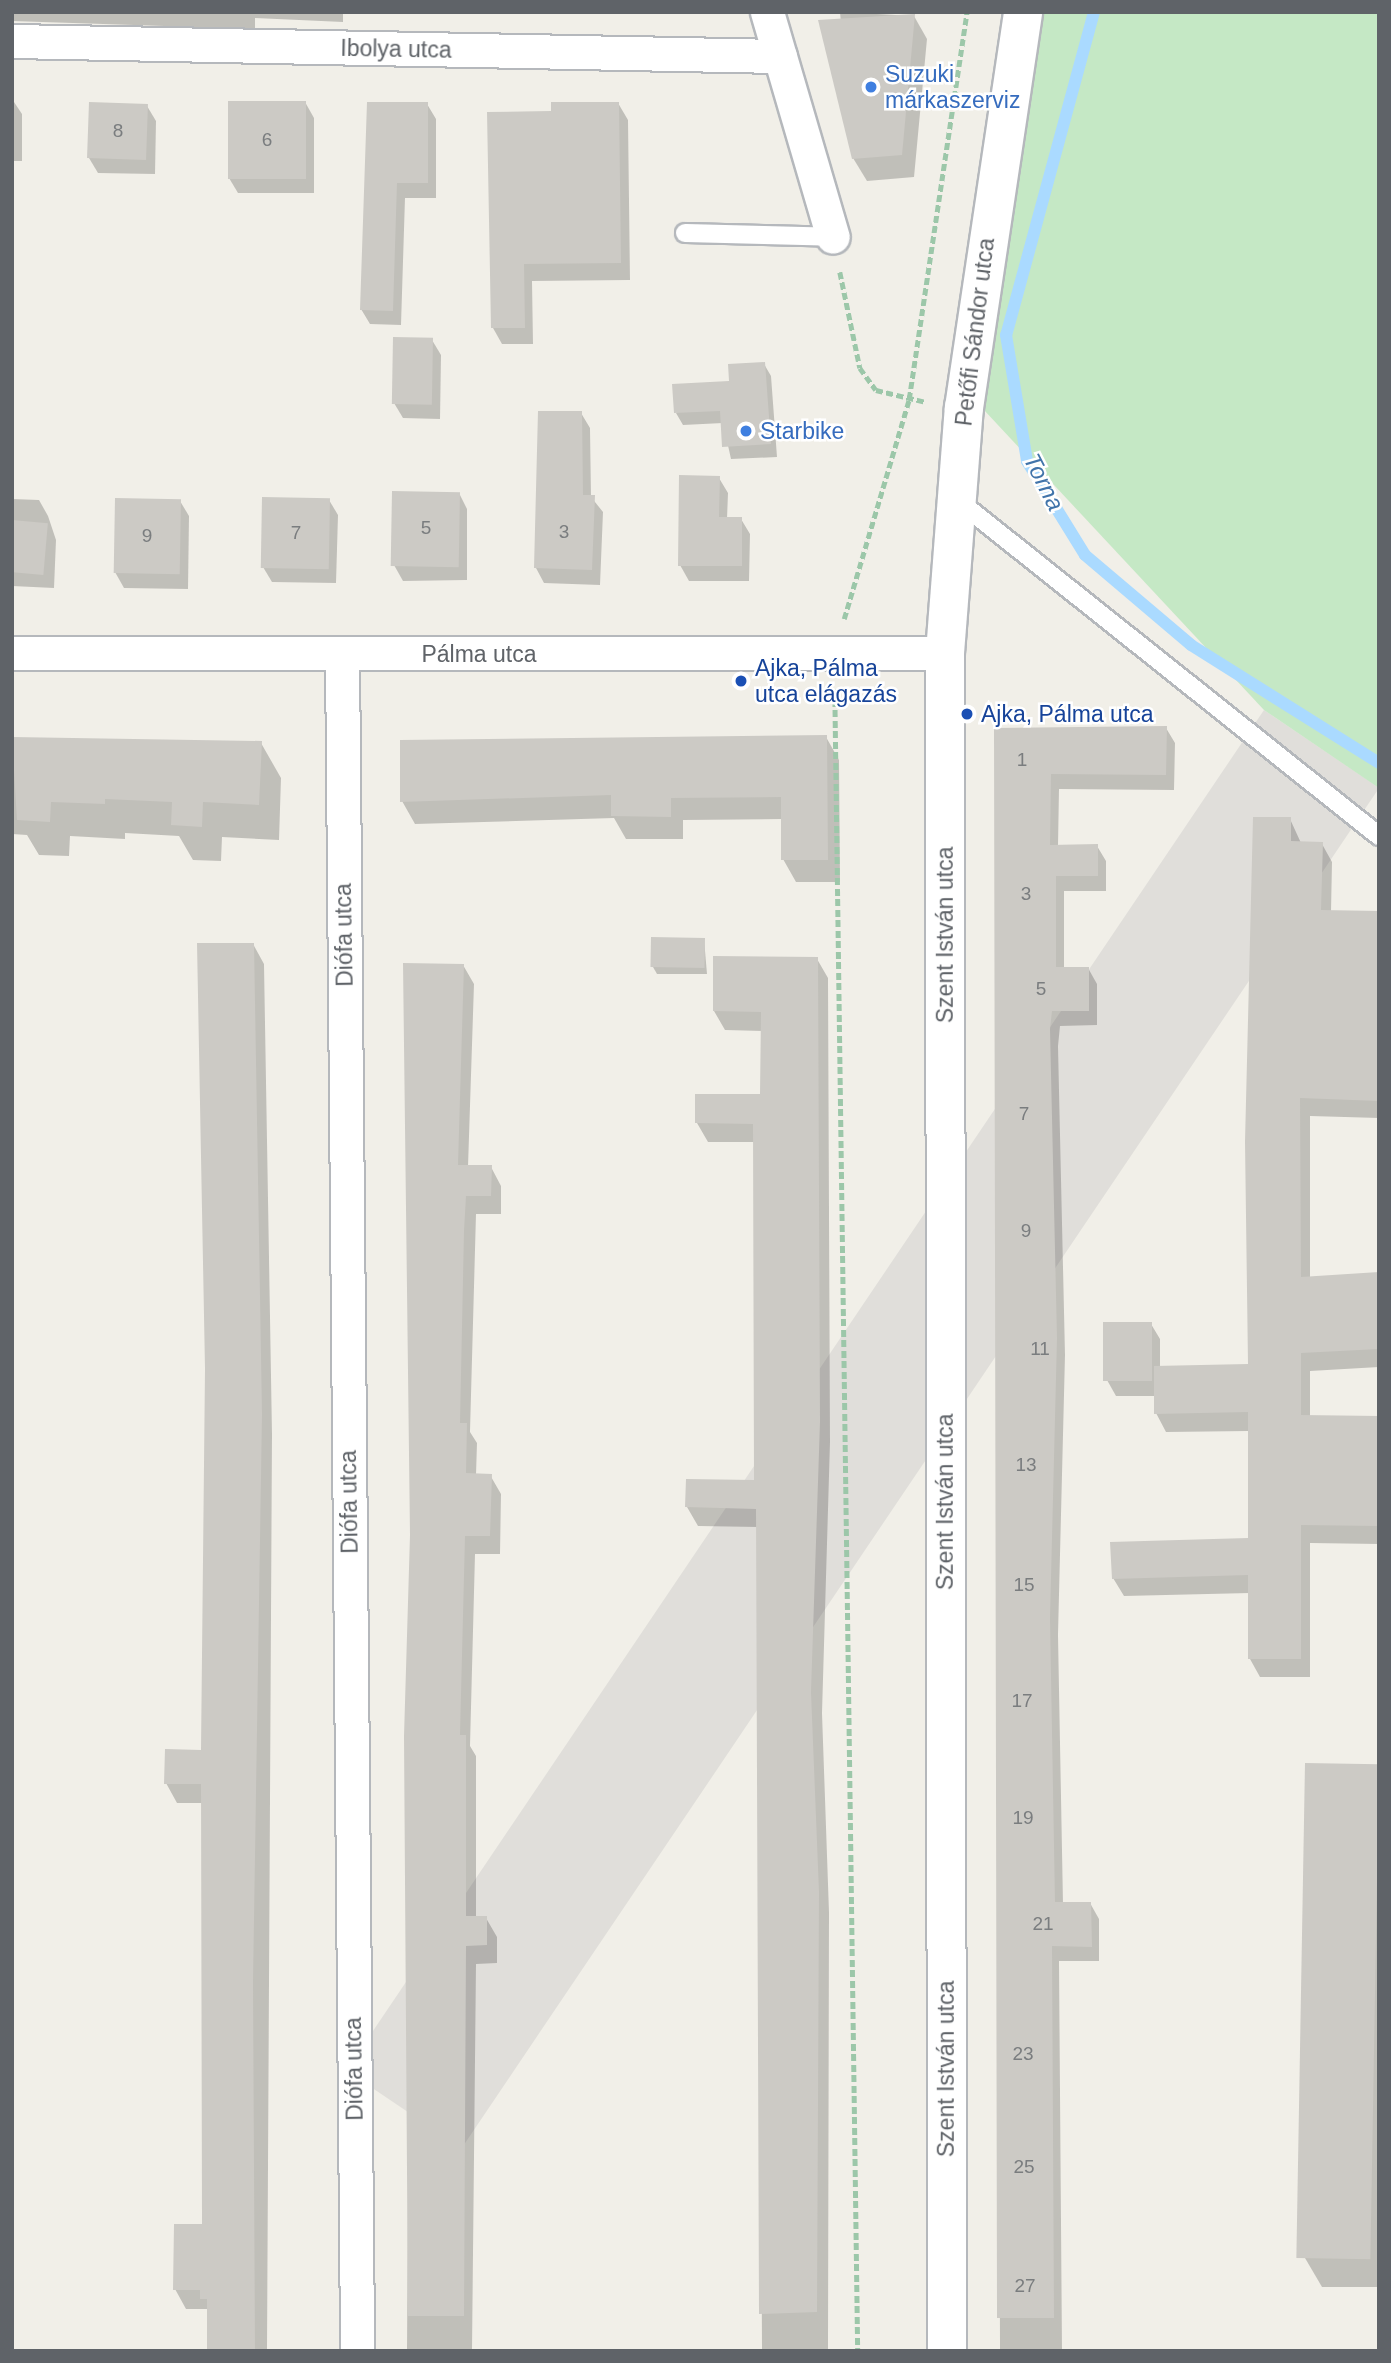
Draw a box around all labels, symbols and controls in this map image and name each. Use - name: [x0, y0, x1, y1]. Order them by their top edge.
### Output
- street label: Ibolya utca: [340, 34, 452, 64]
- place label: Suzuki márkaszerviz: [885, 60, 1020, 114]
- marker: Suzuki márkaszerviz: [863, 79, 879, 95]
- house number: 8: [113, 120, 123, 142]
- house number: 6: [262, 129, 272, 151]
- street label: Petőfi Sándor utca: [950, 236, 1000, 428]
- place label: Starbike: [760, 417, 844, 445]
- marker: Starbike: [738, 423, 754, 439]
- water label: Torna: [1017, 449, 1071, 515]
- house number: 5: [421, 517, 431, 539]
- house number: 3: [559, 521, 569, 543]
- house number: 7: [291, 522, 301, 544]
- house number: 9: [142, 525, 152, 547]
- street label: Pálma utca: [421, 640, 537, 668]
- place label: Ajka, Pálma utca elágazás: [755, 654, 897, 708]
- marker: Ajka, Pálma utca elágazás: [733, 673, 749, 689]
- place label: Ajka, Pálma utca: [981, 700, 1154, 728]
- marker: Ajka, Pálma utca: [959, 706, 975, 722]
- house number: 1: [1017, 749, 1027, 771]
- street label: Szent István utca: [931, 847, 959, 1023]
- street label: Diófa utca: [329, 883, 359, 987]
- house number: 3: [1021, 883, 1031, 905]
- house number: 5: [1036, 978, 1046, 1000]
- house number: 7: [1019, 1103, 1029, 1125]
- house number: 9: [1021, 1220, 1031, 1242]
- house number: 11: [1030, 1338, 1050, 1360]
- street label: Szent István utca: [931, 1414, 959, 1590]
- street label: Diófa utca: [334, 1450, 364, 1554]
- house number: 13: [1015, 1454, 1037, 1476]
- house number: 15: [1013, 1574, 1035, 1596]
- house number: 17: [1011, 1690, 1033, 1712]
- house number: 19: [1012, 1807, 1034, 1829]
- house number: 21: [1032, 1913, 1054, 1935]
- street label: Szent István utca: [932, 1981, 960, 2157]
- street label: Diófa utca: [339, 2017, 369, 2121]
- house number: 23: [1012, 2043, 1034, 2065]
- house number: 25: [1013, 2156, 1035, 2178]
- house number: 27: [1014, 2275, 1036, 2297]

